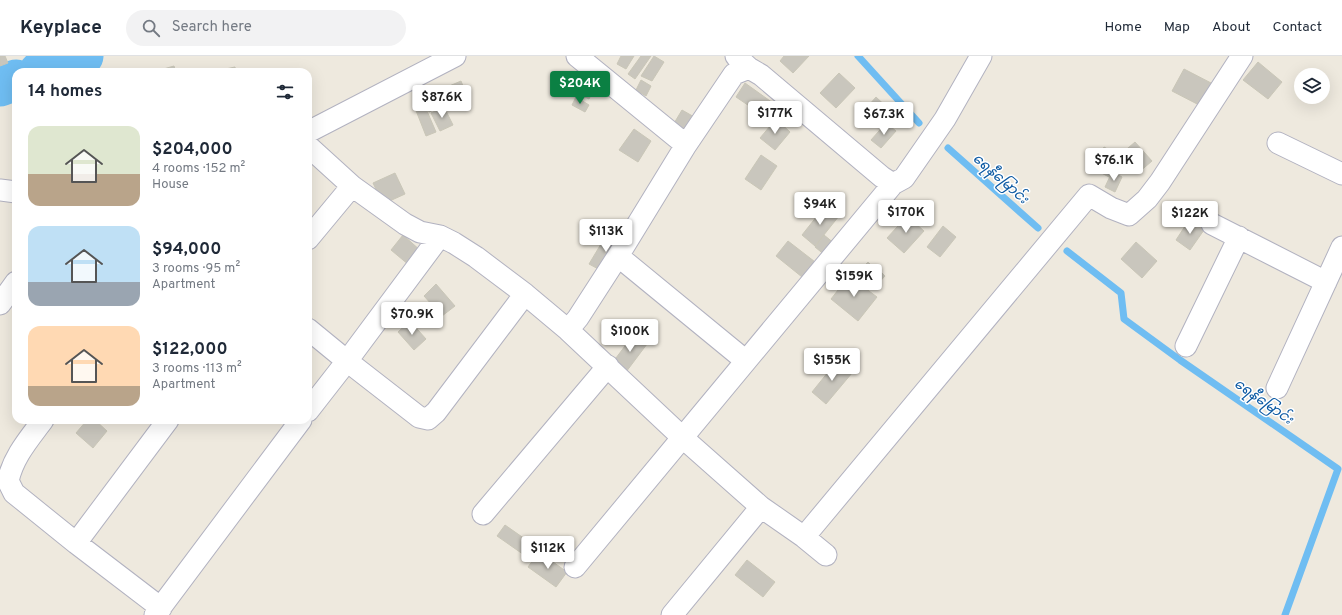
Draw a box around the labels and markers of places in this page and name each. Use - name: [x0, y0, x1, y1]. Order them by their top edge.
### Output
- pin: $204K: [552, 71, 608, 105]
- pin: $87.6K: [409, 85, 475, 119]
- pin: $177K: [747, 101, 803, 135]
- pin: $67.3K: [851, 102, 917, 136]
- pin: $76.1K: [1081, 148, 1147, 182]
- pin: $94K: [796, 192, 844, 226]
- pin: $170K: [878, 200, 934, 234]
- pin: $122K: [1162, 201, 1218, 235]
- pin: $113K: [578, 219, 634, 253]
- pin: $159K: [826, 264, 882, 298]
- pin: $70.9K: [379, 302, 445, 336]
- pin: $100K: [602, 319, 658, 353]
- pin: $155K: [804, 348, 860, 382]
- pin: $112K: [520, 536, 576, 570]

